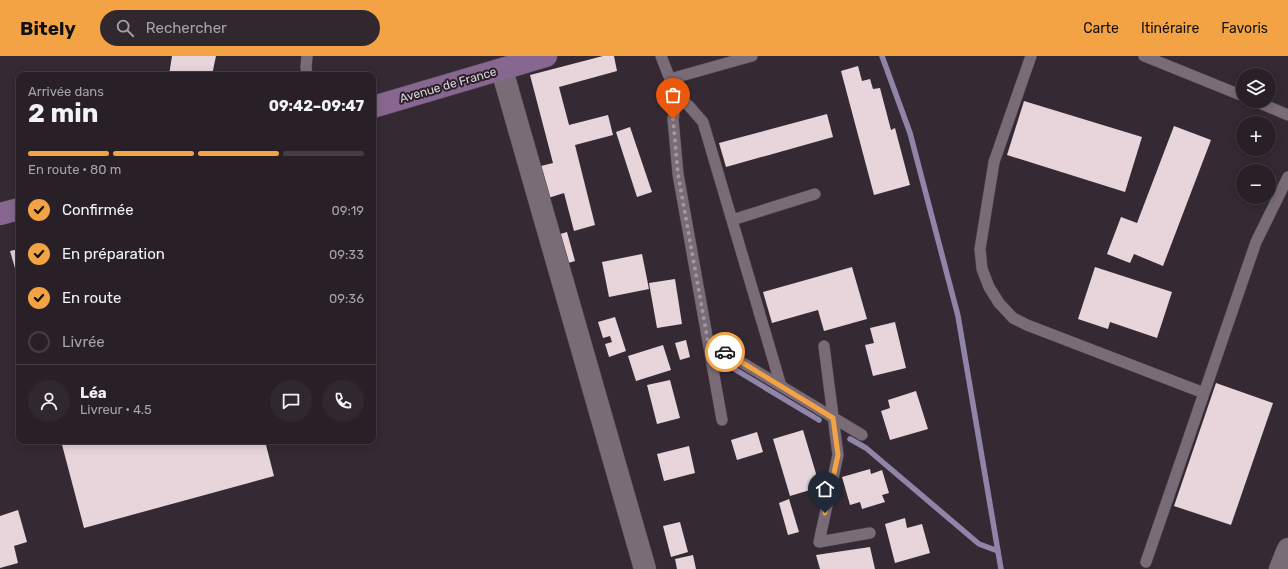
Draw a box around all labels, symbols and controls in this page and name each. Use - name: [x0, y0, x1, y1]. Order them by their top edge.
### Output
- search box: [100, 10, 380, 46]
- text: Bitely: [20, 17, 76, 40]
- icon: search: [114, 17, 136, 39]
- text: Rechercher: [146, 19, 227, 37]
- text: Carte: [1083, 20, 1119, 37]
- text: Itinéraire: [1141, 20, 1199, 37]
- text: Favoris: [1221, 20, 1268, 37]
- street label: Avenue de France: [398, 64, 498, 106]
- map controls: [1236, 68, 1276, 204]
- button: layers: [1236, 68, 1276, 108]
- pin: [656, 78, 690, 119]
- text: Arrivée dans: [28, 84, 104, 99]
- icon: bag: [662, 84, 684, 106]
- text: 09:42–09:47: [269, 97, 364, 115]
- text: 2 min: [28, 98, 98, 129]
- button: +: [1236, 116, 1276, 156]
- text: En route · 80 m: [28, 162, 121, 177]
- button: −: [1236, 164, 1276, 204]
- icon: check: [28, 199, 50, 221]
- text: Confirmée: [62, 201, 134, 219]
- text: 09:19: [331, 203, 364, 218]
- icon: check: [28, 243, 50, 265]
- text: En préparation: [62, 245, 165, 263]
- text: 09:33: [329, 247, 364, 262]
- icon: check: [28, 287, 50, 309]
- text: En route: [62, 289, 121, 307]
- text: 09:36: [329, 291, 364, 306]
- courier: [705, 332, 745, 372]
- text: Livrée: [62, 333, 105, 351]
- icon: car: [714, 341, 736, 363]
- button: person: [28, 380, 70, 422]
- button: chat: [270, 380, 312, 422]
- button: phone: [322, 380, 364, 422]
- text: Léa: [80, 384, 107, 402]
- text: Livreur · 4.5: [80, 402, 152, 417]
- pin: [808, 472, 842, 513]
- icon: home: [814, 478, 836, 500]

